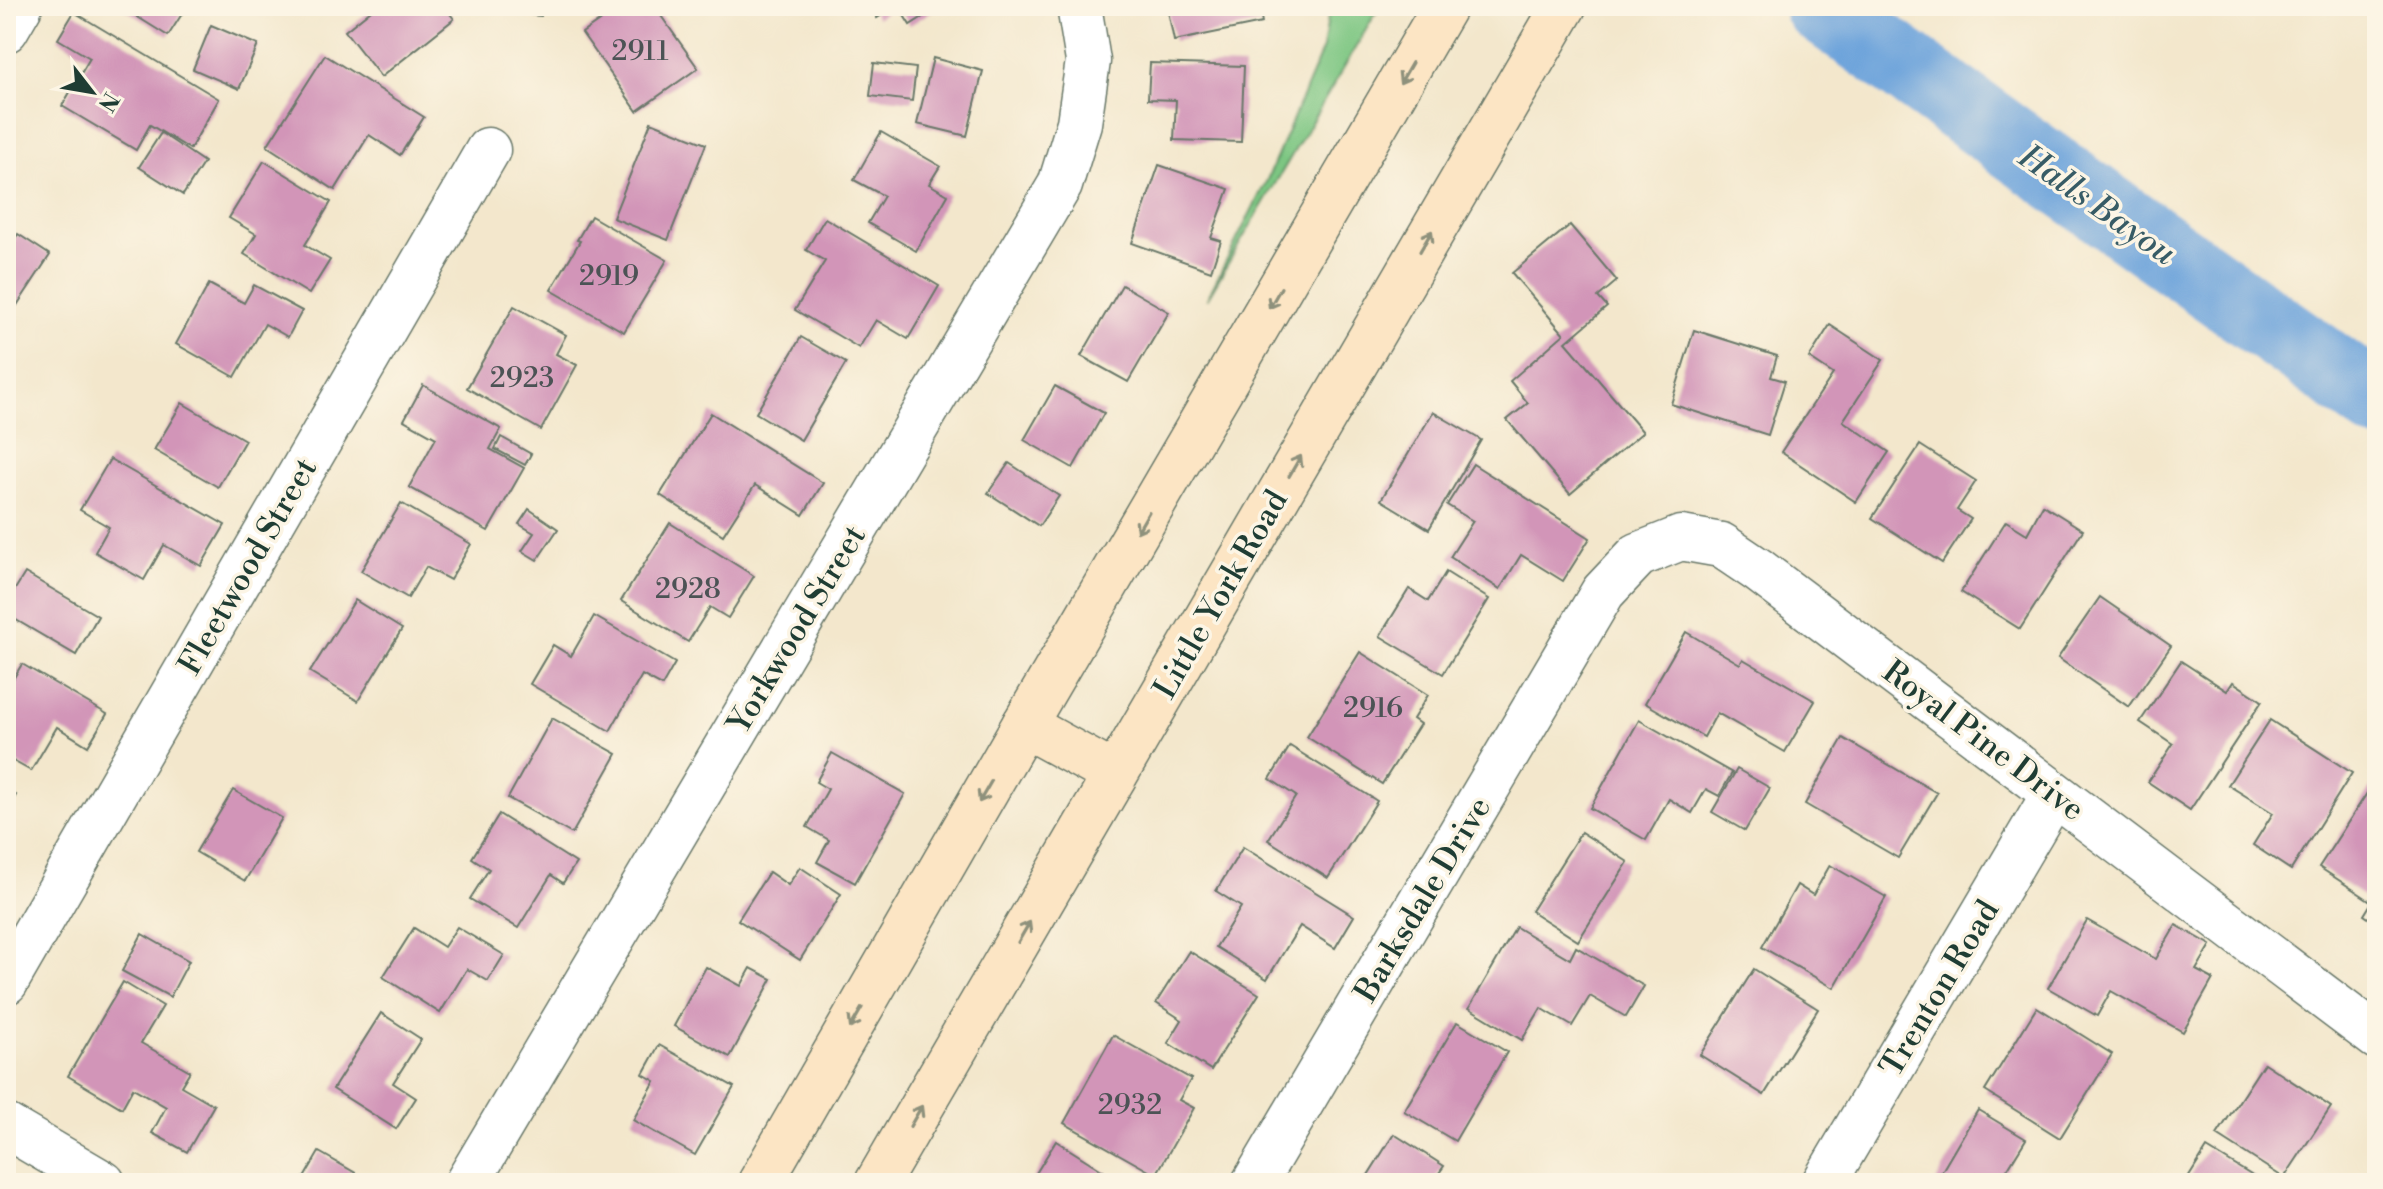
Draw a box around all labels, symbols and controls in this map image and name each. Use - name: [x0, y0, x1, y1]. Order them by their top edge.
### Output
- house number: 2911: [611, 34, 669, 69]
- north arrow: [52, 52, 132, 132]
- one-way arrow: [1398, 61, 1414, 84]
- text: N: [91, 87, 124, 116]
- water label: Halls Bayou: [2009, 135, 2184, 276]
- one-way arrow: [1418, 230, 1434, 253]
- house number: 2919: [579, 259, 639, 294]
- one-way arrow: [1266, 286, 1282, 309]
- house number: 2923: [490, 361, 554, 396]
- street label: Fleetwood Street: [170, 451, 326, 682]
- one-way arrow: [1287, 455, 1303, 478]
- street label: Little York Road: [1145, 483, 1297, 706]
- one-way arrow: [1135, 510, 1151, 533]
- street label: Yorkwood Street: [718, 518, 875, 743]
- house number: 2928: [655, 572, 721, 607]
- street label: Royal Pine Drive: [1874, 652, 2092, 830]
- house number: 2916: [1343, 691, 1403, 726]
- one-way arrow: [977, 780, 992, 804]
- street label: Barksdale Drive: [1345, 790, 1500, 1010]
- street label: Trenton Road: [1872, 893, 2008, 1084]
- one-way arrow: [1016, 921, 1032, 944]
- one-way arrow: [848, 1006, 864, 1029]
- house number: 2932: [1098, 1088, 1162, 1123]
- one-way arrow: [908, 1105, 924, 1128]

